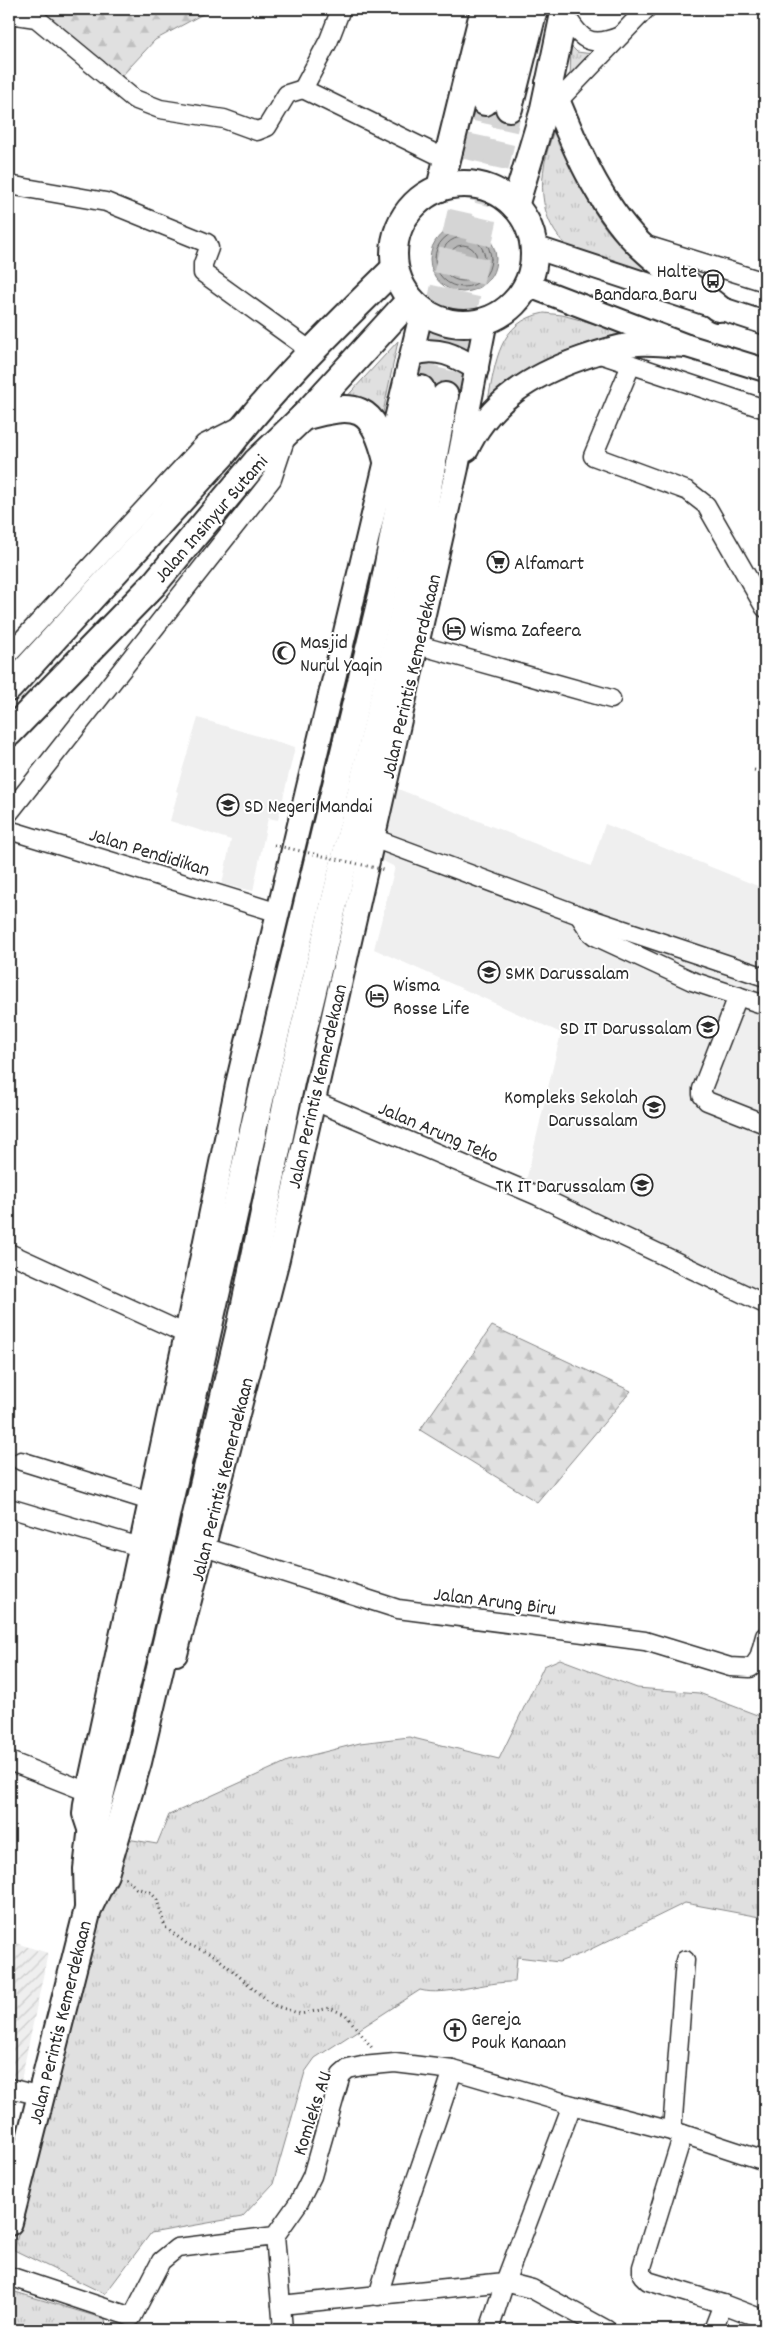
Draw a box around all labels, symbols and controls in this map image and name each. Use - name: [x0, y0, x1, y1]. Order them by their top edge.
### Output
- place label: Halte Bandara Baru: [594, 259, 697, 310]
- bus stop icon: Halte Bandara Baru: [701, 269, 725, 293]
- street label: Jalan Insinyur Sutami: [149, 450, 276, 590]
- supermarket icon: Alfamart: [486, 550, 510, 574]
- place label: Alfamart: [514, 551, 584, 579]
- street label: Jalan Perintis Kemerdekaan: [376, 572, 450, 782]
- hotel icon: Wisma Zafeera: [442, 617, 466, 641]
- place label: Wisma Zafeera: [470, 618, 582, 646]
- place label: Masjid Nurul Yaqin: [300, 630, 382, 681]
- mosque icon: Masjid Nurul Yaqin: [272, 641, 296, 665]
- school or university icon: SD Negeri Mandai: [216, 793, 240, 817]
- place label: SD Negeri Mandai: [244, 794, 373, 822]
- street label: Jalan Pendidikan: [85, 822, 213, 885]
- school or university icon: SMK Darussalam: [477, 960, 501, 984]
- place label: SMK Darussalam: [505, 961, 629, 989]
- place label: Wisma Rosse Life: [393, 973, 470, 1024]
- street label: Jalan Perintis Kemerdekaan: [282, 982, 356, 1192]
- hotel icon: Wisma Rosse Life: [365, 984, 389, 1008]
- school or university icon: SD IT Darussalam: [696, 1015, 720, 1039]
- place label: SD IT Darussalam: [560, 1016, 692, 1044]
- place label: Kompleks Sekolah Darussalam: [504, 1085, 638, 1136]
- school or university icon: Kompleks Sekolah Darussalam: [642, 1095, 666, 1119]
- street label: Jalan Arung Teko: [373, 1096, 502, 1172]
- school or university icon: TK IT Darussalam: [630, 1173, 654, 1197]
- place label: TK IT Darussalam: [496, 1174, 626, 1202]
- street label: Jalan Perintis Kemerdekaan: [185, 1375, 263, 1585]
- street label: Jalan Arung Biru: [432, 1582, 558, 1624]
- street label: Jalan Perintis Kemerdekaan: [23, 1918, 101, 2128]
- place label: Gereja Pouk Kanaan: [471, 2007, 566, 2058]
- church icon: Gereja Pouk Kanaan: [443, 2018, 467, 2042]
- street label: Komleks AU: [287, 2068, 341, 2160]

